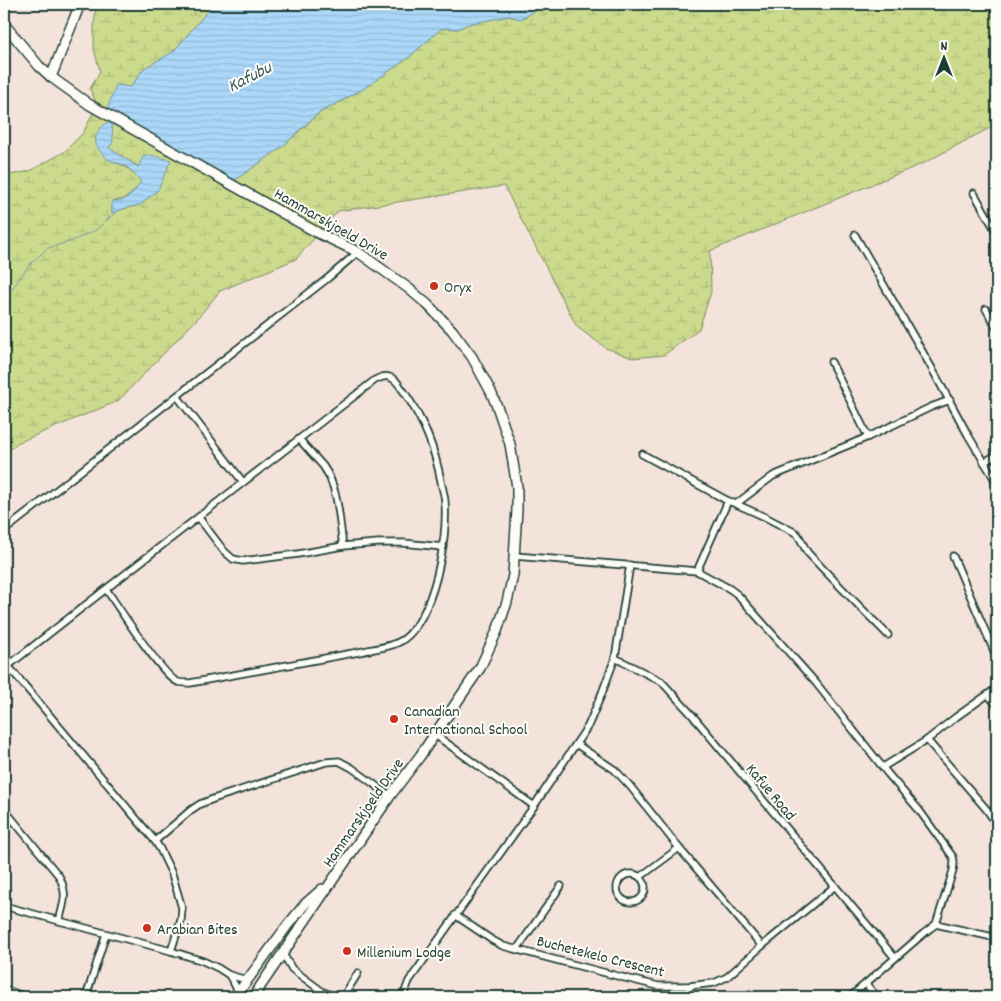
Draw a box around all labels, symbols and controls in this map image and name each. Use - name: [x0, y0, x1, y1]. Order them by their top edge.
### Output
- north arrow: [918, 32, 968, 82]
- text: N: [941, 37, 948, 57]
- water label: Kafubu: [224, 56, 278, 100]
- street label: Hammarskjoeld Drive: [269, 183, 392, 267]
- place label: Oryx: [444, 277, 472, 300]
- marker: Oryx: [428, 280, 440, 292]
- place label: Canadian International School: [404, 701, 528, 742]
- marker: Canadian International School: [388, 713, 400, 725]
- street label: Hammarskjoeld Drive: [318, 754, 410, 873]
- street label: Kafue Road: [739, 759, 801, 826]
- place label: Arabian Bites: [157, 919, 238, 942]
- marker: Arabian Bites: [141, 922, 153, 934]
- street label: Buchetekelo Crescent: [534, 930, 667, 984]
- place label: Millenium Lodge: [357, 942, 451, 965]
- marker: Millenium Lodge: [341, 945, 353, 957]

